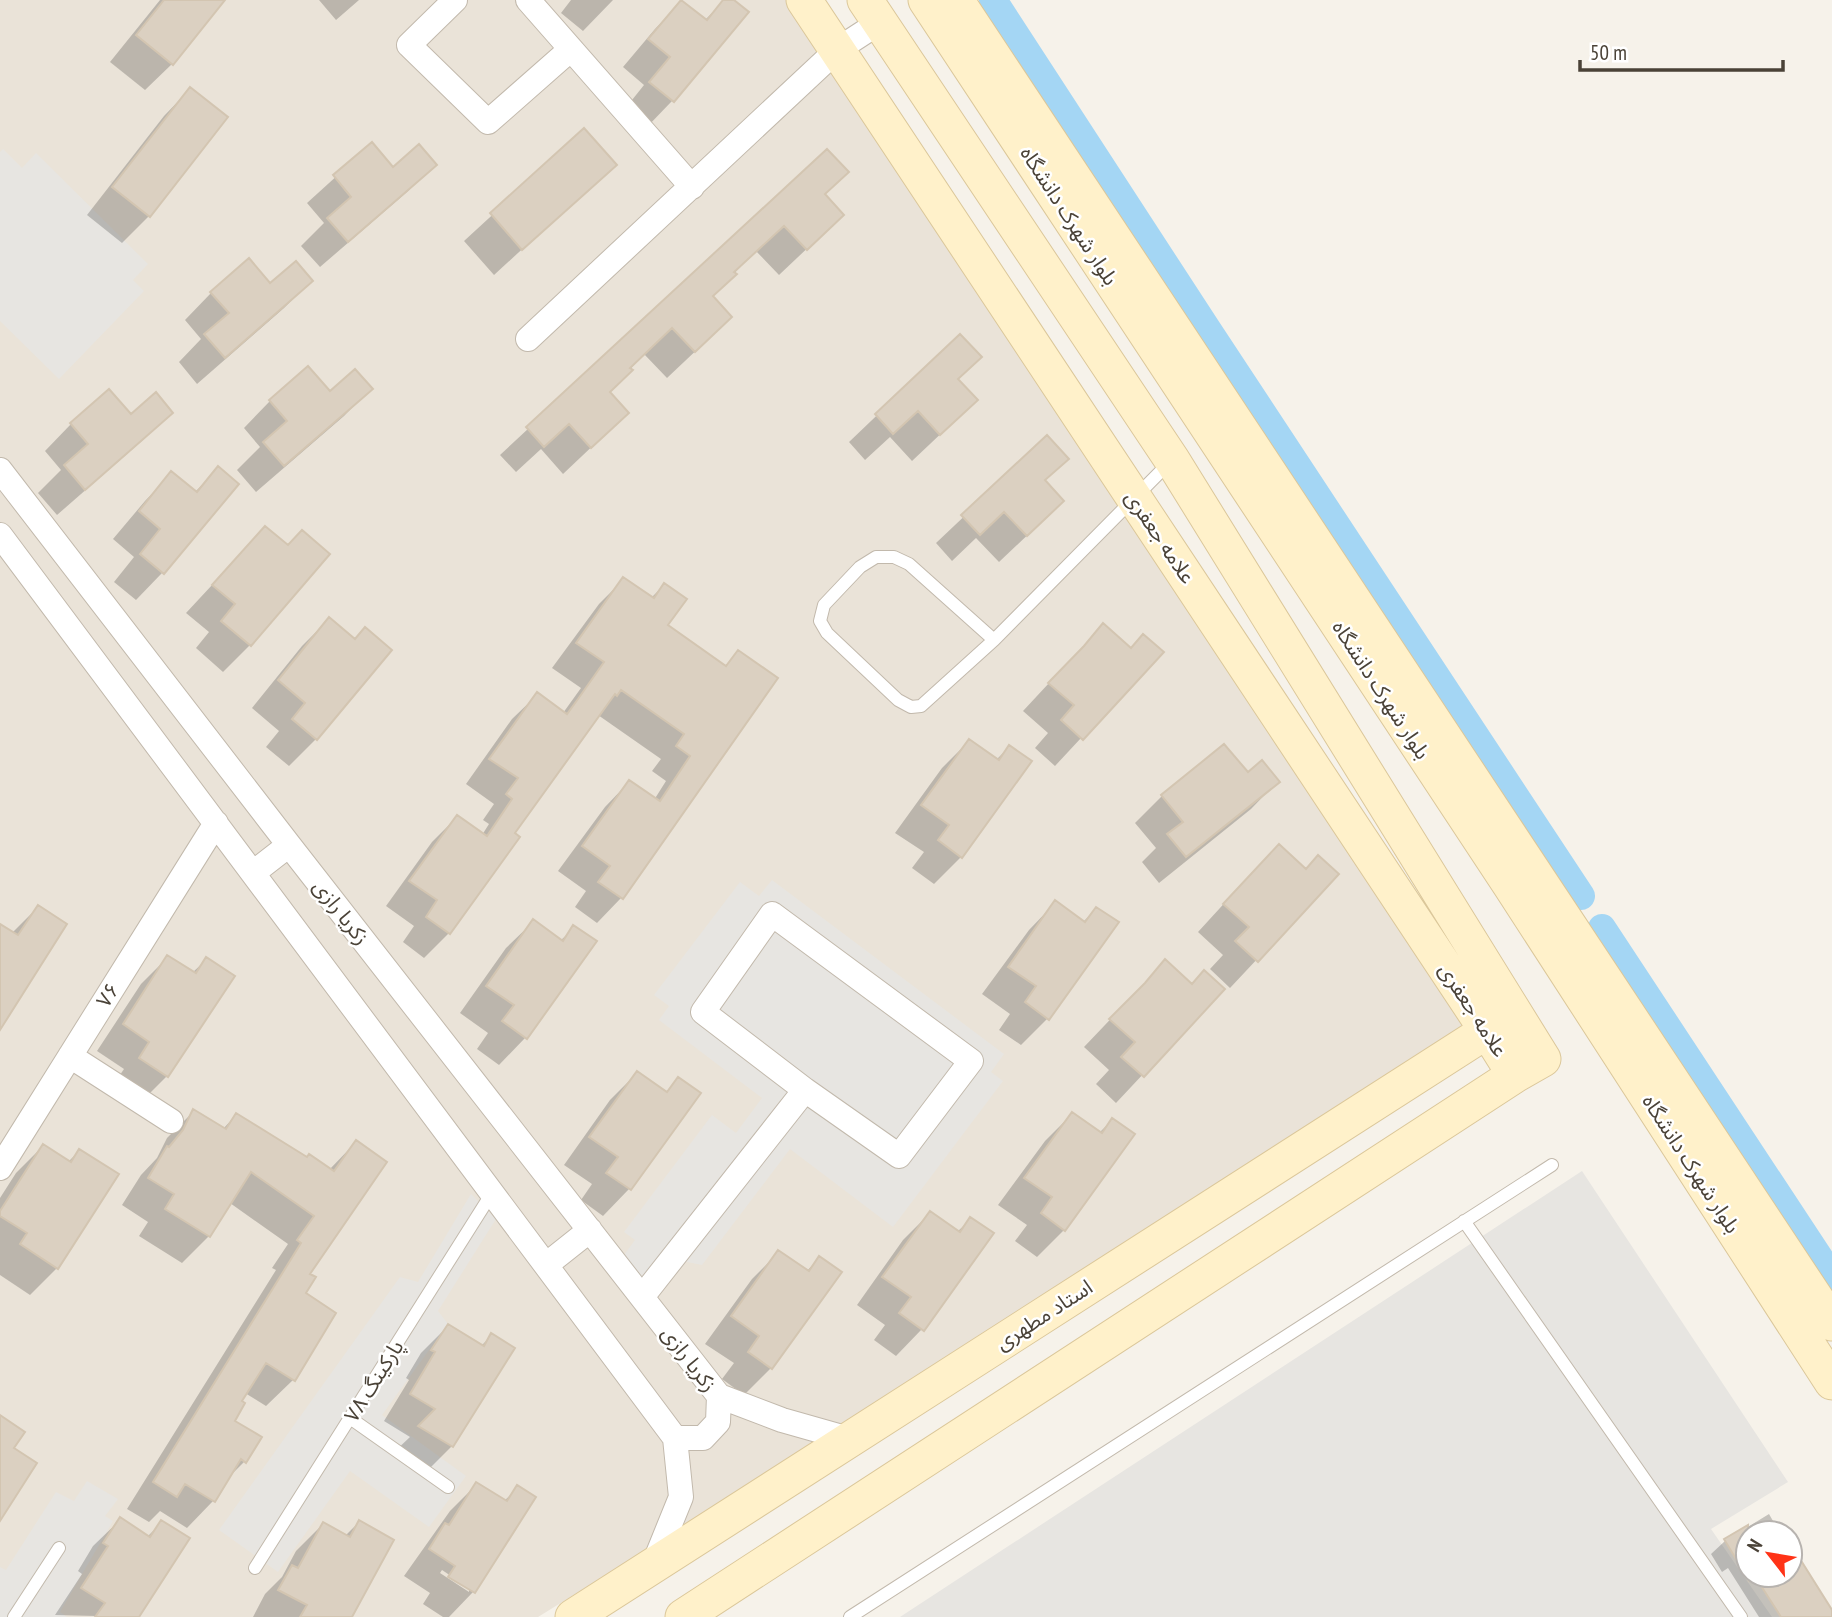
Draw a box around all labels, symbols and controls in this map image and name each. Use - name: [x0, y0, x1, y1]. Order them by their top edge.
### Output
- scale bar: [1580, 28, 1783, 72]
- text: 50 m: [1590, 39, 1627, 66]
- street label: بلوار شهرک دانشگاه: [1014, 141, 1124, 290]
- street label: علامه جعفری: [1119, 485, 1201, 589]
- street label: بلوار شهرک دانشگاه: [1326, 615, 1436, 764]
- street label: زکریا رازی: [307, 873, 375, 950]
- street label: علامه جعفری: [1433, 958, 1514, 1062]
- street label: ۷۶: [90, 977, 125, 1012]
- street label: بلوار شهرک دانشگاه: [1636, 1089, 1746, 1238]
- street label: استاد مطهری: [990, 1273, 1098, 1356]
- street label: زکریا رازی: [656, 1320, 723, 1397]
- street label: پارکینگ ۷۸: [338, 1335, 410, 1427]
- north arrow: [1734, 1519, 1804, 1589]
- text: N: [1741, 1535, 1767, 1556]

